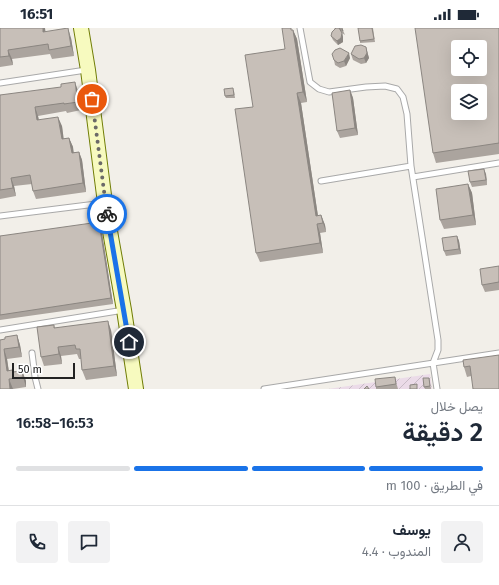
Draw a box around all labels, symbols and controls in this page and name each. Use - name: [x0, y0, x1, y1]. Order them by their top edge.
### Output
- text: 16:51: [20, 5, 53, 23]
- map controls: [451, 40, 487, 120]
- button: locate: [451, 40, 487, 76]
- pin: [75, 82, 109, 116]
- button: layers: [451, 84, 487, 120]
- icon: bag: [81, 88, 103, 110]
- courier: [87, 194, 127, 234]
- icon: bike: [96, 203, 118, 225]
- pin: [112, 325, 146, 359]
- icon: home: [118, 331, 140, 353]
- scale bar: [12, 361, 75, 380]
- text: 50 m: [18, 363, 42, 376]
- text: يصل خلال: [431, 399, 483, 414]
- text: 16:53–16:58: [16, 414, 94, 432]
- text: 2 دقيقة: [402, 417, 483, 448]
- text: في الطريق · 100 m: [386, 478, 483, 493]
- button: phone: [16, 521, 58, 563]
- button: chat: [68, 521, 110, 563]
- text: يوسف: [393, 521, 431, 539]
- button: person: [441, 521, 483, 563]
- text: المندوب · 4.4: [362, 544, 431, 559]

